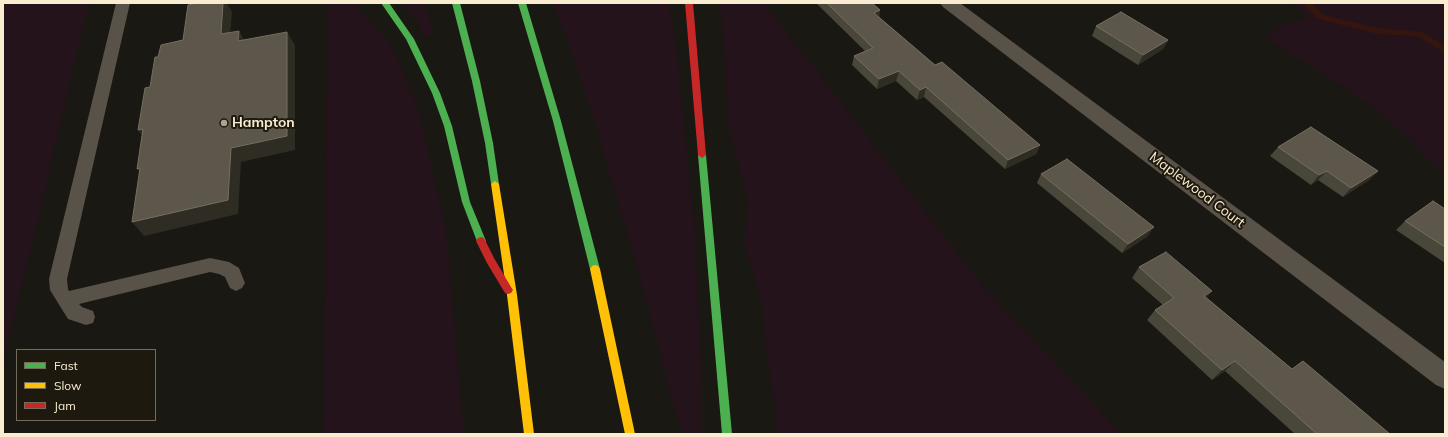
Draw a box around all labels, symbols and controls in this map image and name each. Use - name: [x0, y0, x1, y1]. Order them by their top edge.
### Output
- place label: Hampton: [232, 115, 295, 131]
- marker: Hampton: [219, 118, 229, 128]
- street label: Maplewood Court: [1146, 149, 1248, 231]
- legend: [16, 349, 156, 421]
- text: Fast: [54, 358, 78, 373]
- text: Slow: [54, 378, 82, 393]
- text: Jam: [54, 398, 76, 413]

